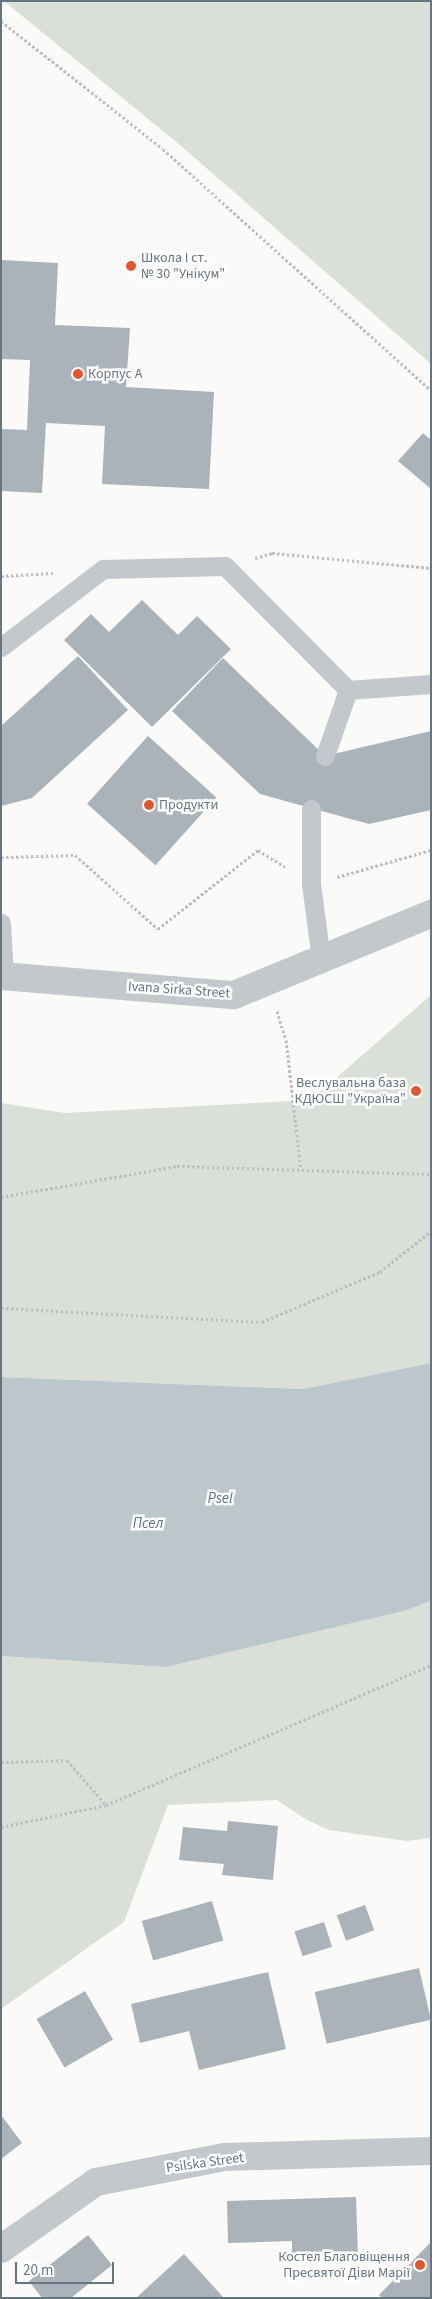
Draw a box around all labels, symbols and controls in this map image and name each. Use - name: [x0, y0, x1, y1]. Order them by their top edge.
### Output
- place label: Школа І ст. № 30 "Унікум": [141, 250, 225, 282]
- marker: Школа І ст. № 30 "Унікум": [125, 260, 137, 272]
- place label: Корпус А: [88, 366, 142, 382]
- marker: Корпус А: [72, 368, 84, 380]
- place label: Продукти: [159, 797, 218, 813]
- marker: Продукти: [143, 799, 155, 811]
- street label: Ivana Sirka Street: [128, 978, 230, 1002]
- place label: Веслувальна база КДЮСШ "Україна": [294, 1075, 406, 1108]
- marker: Веслувальна база КДЮСШ "Україна": [410, 1085, 422, 1097]
- water label: Psel: [207, 1490, 233, 1508]
- water label: Псел: [133, 1515, 163, 1533]
- street label: Psilska Street: [165, 2149, 245, 2177]
- place label: Костел Благовіщення Пресвятої Діви Марії: [278, 2249, 410, 2282]
- scale bar: [18, 2252, 116, 2284]
- marker: Костел Благовіщення Пресвятої Діви Марії: [414, 2259, 426, 2271]
- text: 20 m: [23, 2260, 53, 2281]

